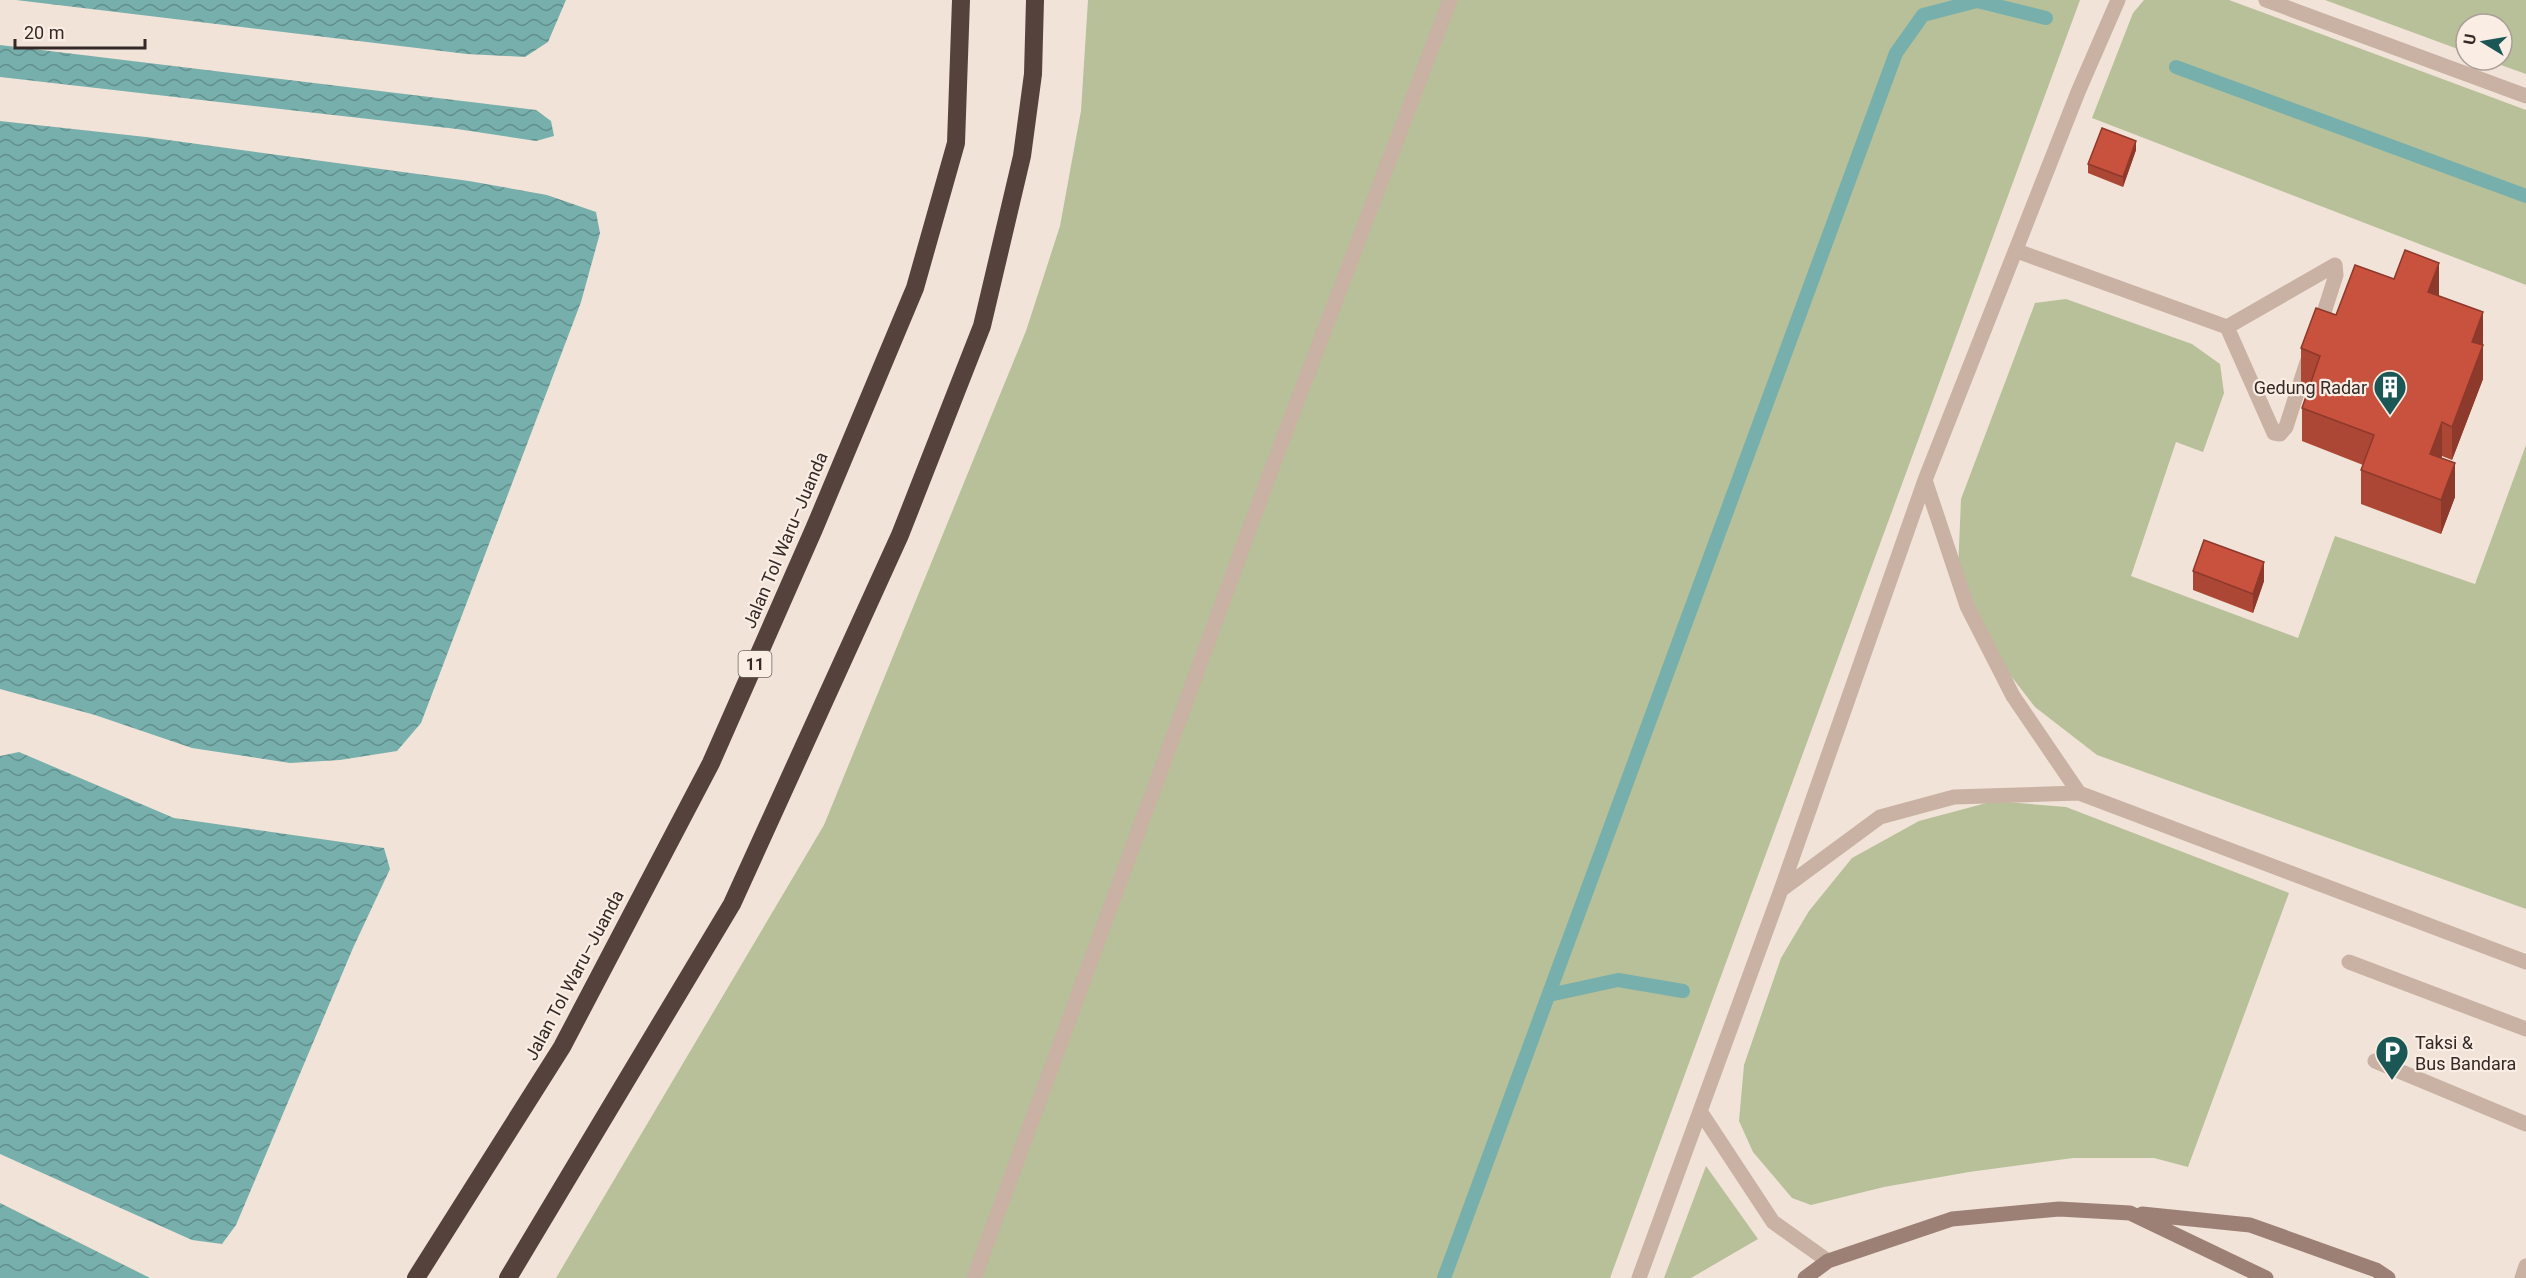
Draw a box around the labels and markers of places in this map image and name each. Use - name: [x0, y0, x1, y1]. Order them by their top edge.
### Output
- building icon: Gedung Radar: [2372, 369, 2408, 416]
- place label: Gedung Radar: [2254, 377, 2367, 398]
- place label: Taksi & Bus Bandara: [2415, 1032, 2516, 1074]
- parking icon: Taksi & Bus Bandara: [2374, 1034, 2410, 1081]

